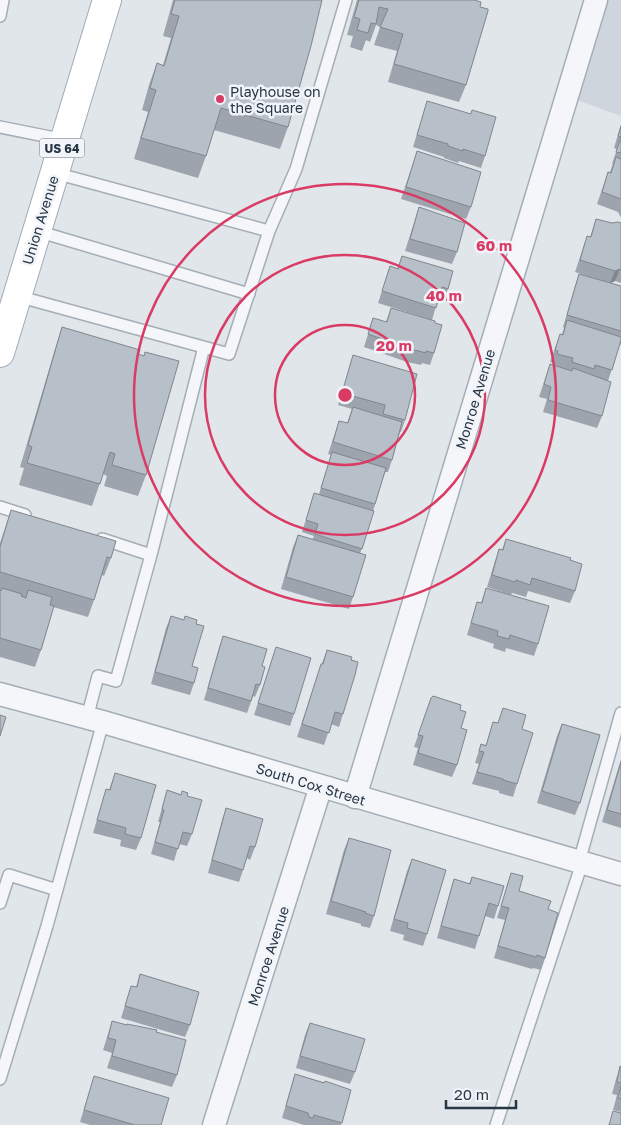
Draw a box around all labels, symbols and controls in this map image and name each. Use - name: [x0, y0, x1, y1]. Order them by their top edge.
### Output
- place label: Playhouse on the Square: [230, 83, 321, 116]
- marker: Playhouse on the Square: [214, 93, 226, 105]
- road number: US 64: [40, 138, 84, 158]
- street label: Union Avenue: [18, 173, 62, 267]
- text: 60 m: [476, 236, 512, 254]
- text: 40 m: [426, 286, 462, 304]
- text: 20 m: [376, 336, 412, 354]
- street label: Monroe Avenue: [452, 347, 498, 451]
- centre of rings: [336, 386, 354, 404]
- street label: South Cox Street: [254, 759, 368, 809]
- street label: Monroe Avenue: [244, 904, 292, 1008]
- scale bar: [446, 1078, 516, 1110]
- text: 20 m: [454, 1085, 489, 1103]

